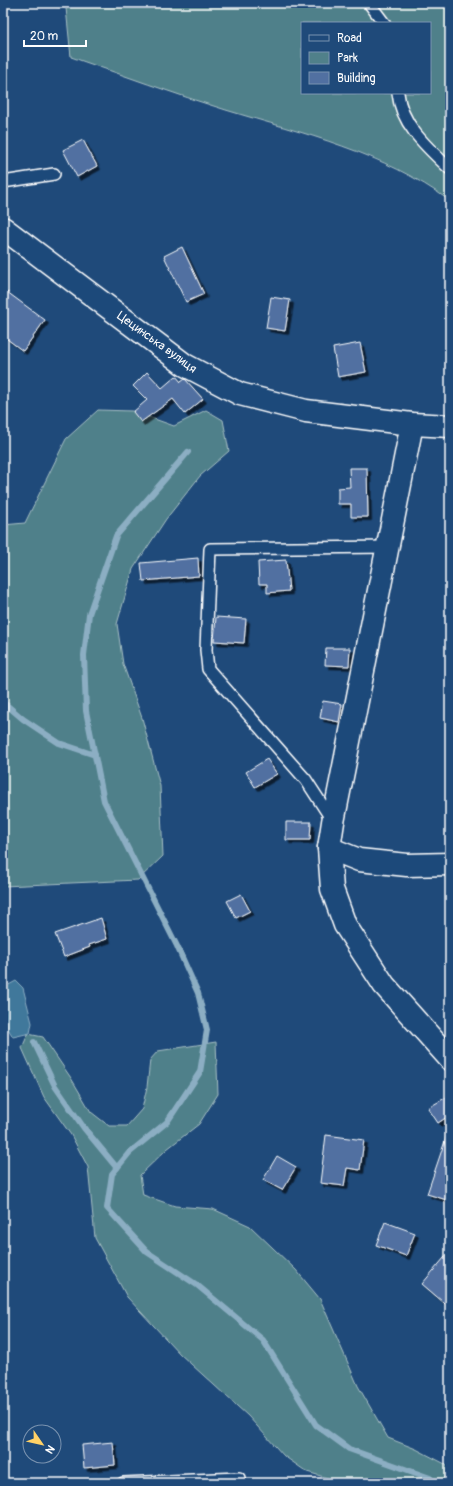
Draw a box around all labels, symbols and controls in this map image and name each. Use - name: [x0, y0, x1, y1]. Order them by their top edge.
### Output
- scale bar: [24, 22, 86, 48]
- legend: [301, 22, 431, 94]
- text: 20 m: [30, 29, 59, 44]
- text: Road: [337, 31, 362, 46]
- text: Park: [337, 51, 358, 66]
- text: Building: [337, 71, 376, 86]
- street label: Цецинська вулиця: [114, 308, 200, 377]
- north arrow: [22, 1424, 62, 1464]
- text: N: [42, 1443, 57, 1456]

